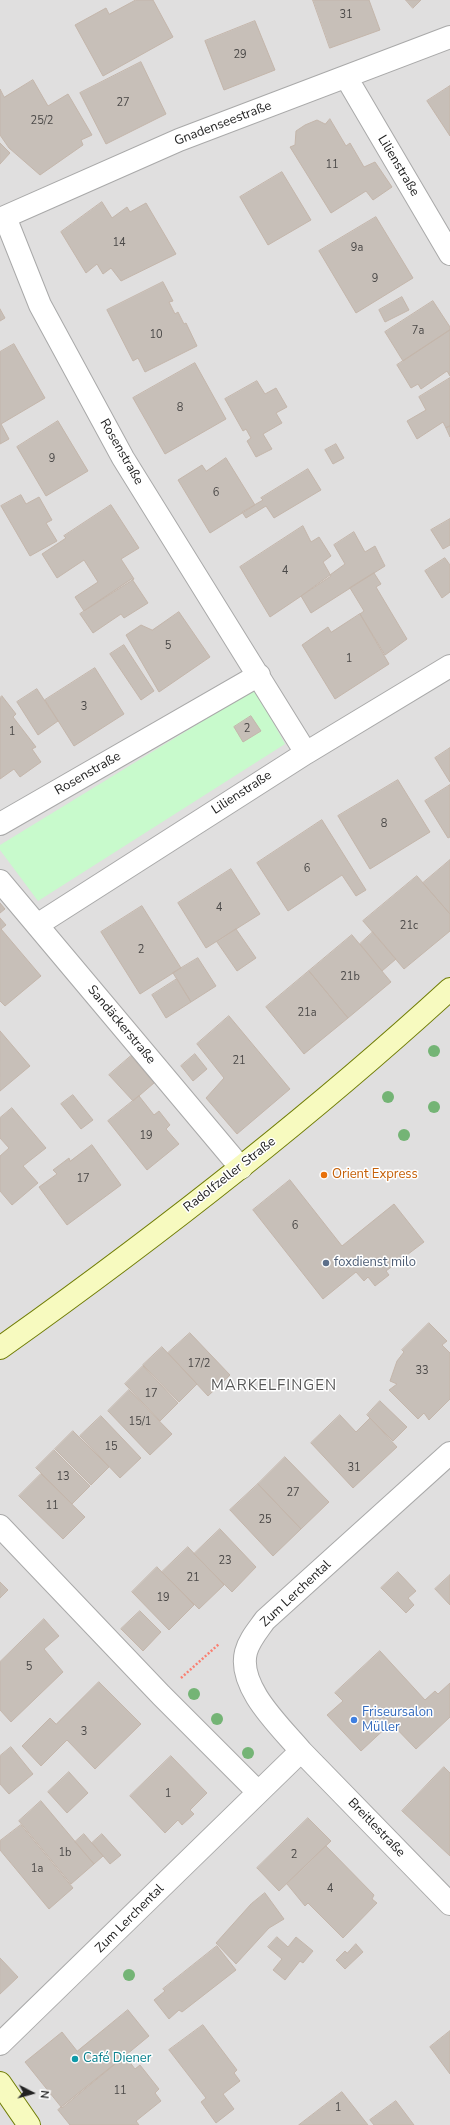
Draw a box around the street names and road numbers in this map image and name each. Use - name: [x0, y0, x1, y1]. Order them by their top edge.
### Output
- street label: Gnadenseestraße: [172, 98, 274, 150]
- street label: Lilienstraße: [374, 133, 422, 199]
- street label: Rosenstraße: [96, 416, 146, 488]
- street label: Rosenstraße: [52, 749, 124, 799]
- street label: Lilienstraße: [209, 768, 275, 818]
- street label: Sandäckerstraße: [84, 983, 158, 1067]
- street label: Radolfzeller Straße: [181, 1134, 279, 1216]
- street label: Zum Lerchental: [257, 1557, 335, 1631]
- street label: Breitlestraße: [344, 1795, 408, 1861]
- street label: Zum Lerchental: [92, 1881, 168, 1957]

